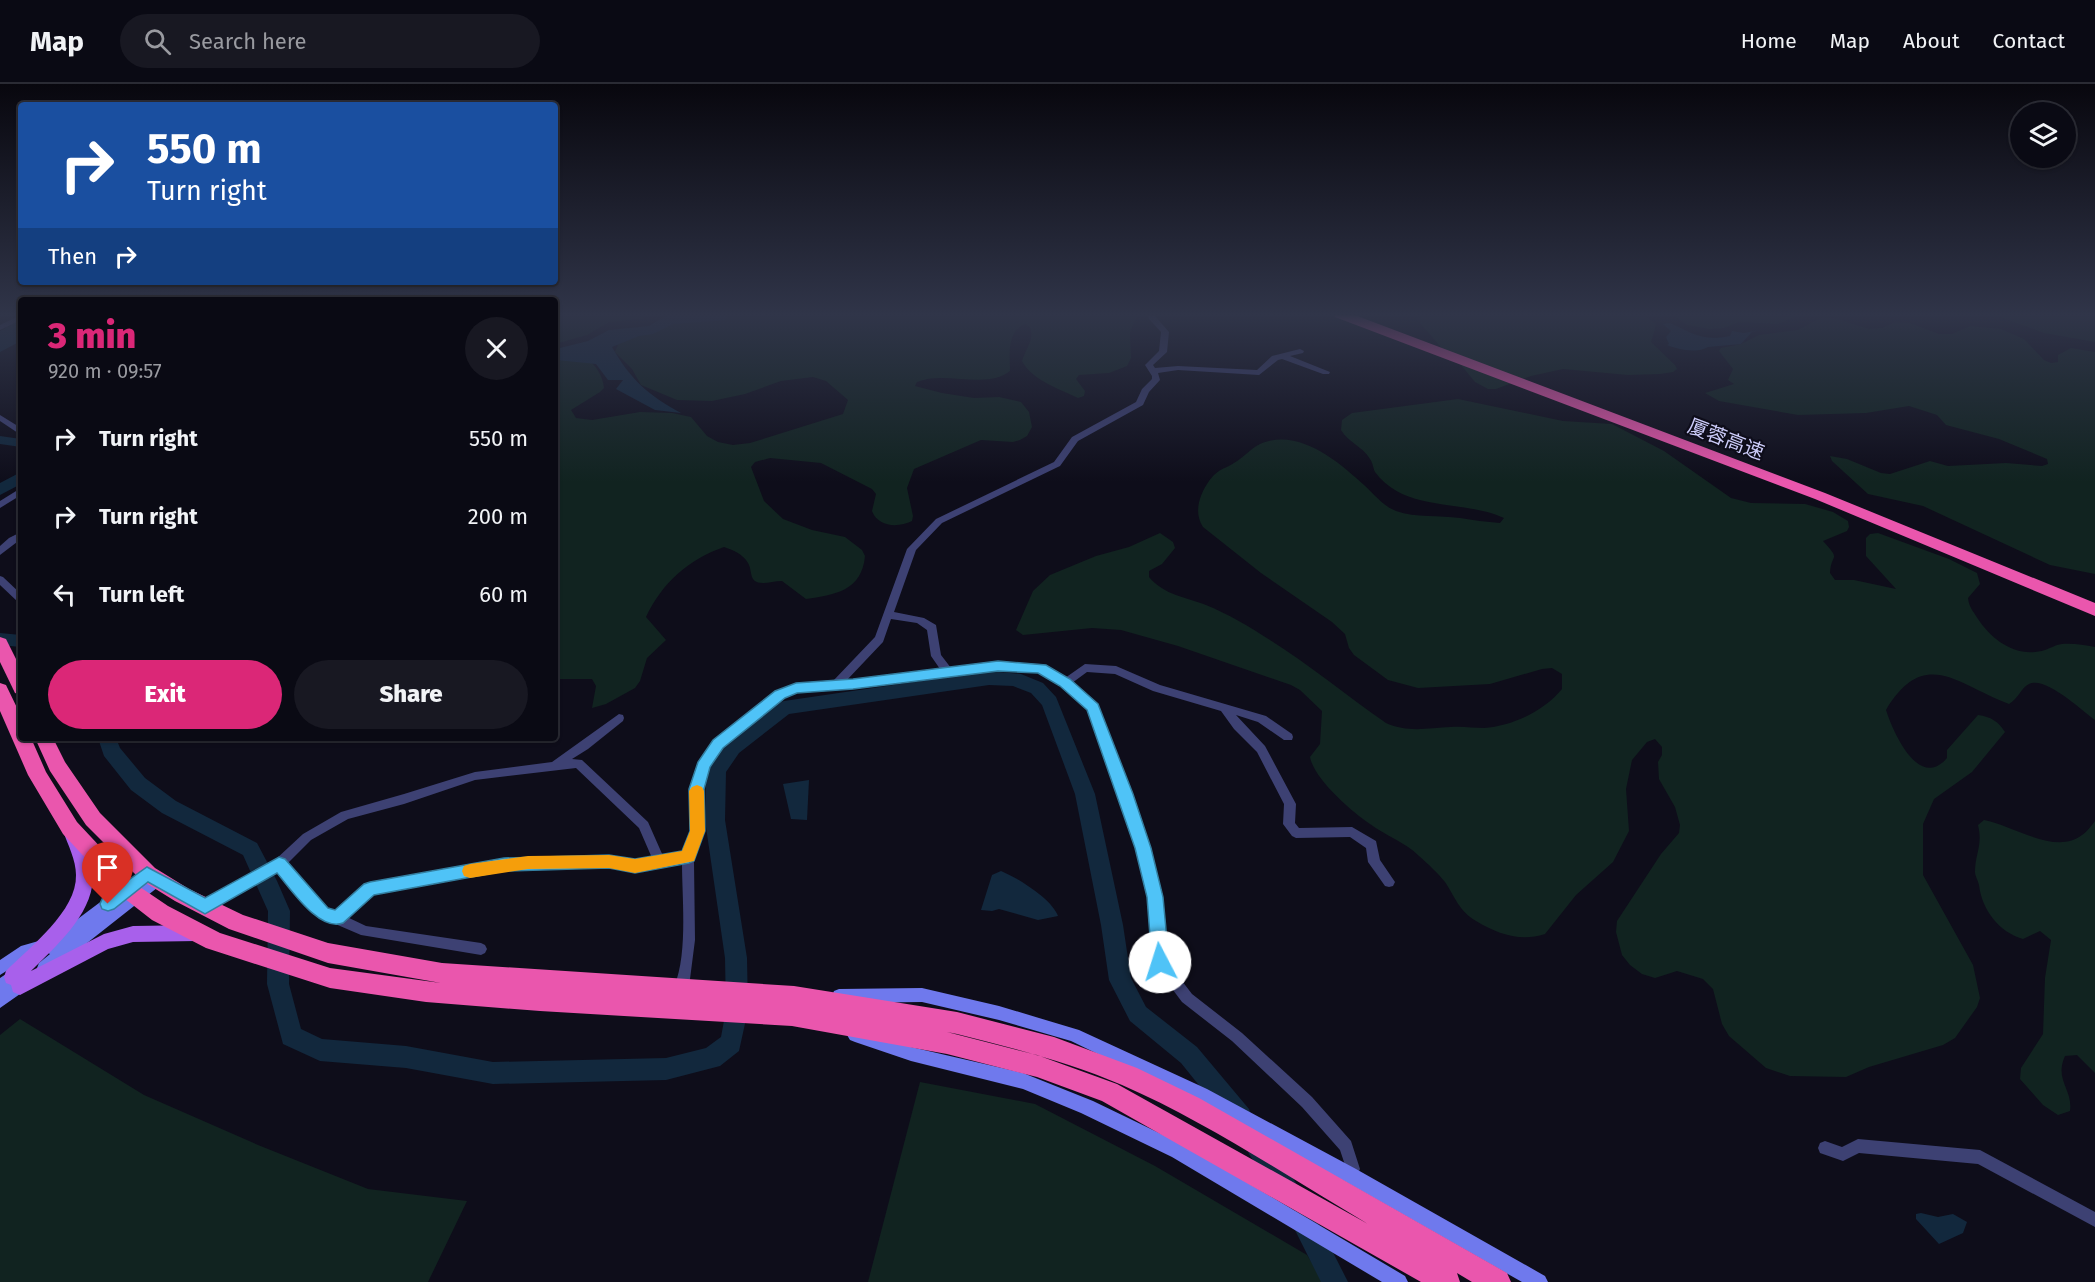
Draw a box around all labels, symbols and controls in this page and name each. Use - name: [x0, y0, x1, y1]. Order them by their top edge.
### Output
- search box: [120, 14, 540, 68]
- text: Map: [30, 25, 84, 58]
- icon: search: [141, 25, 174, 58]
- text: Search here: [189, 28, 307, 55]
- text: Home: [1741, 28, 1797, 54]
- text: Map: [1830, 28, 1870, 54]
- text: About: [1903, 28, 1960, 54]
- text: Contact: [1993, 28, 2065, 54]
- map controls: [2010, 102, 2076, 168]
- button: layers: [2010, 102, 2076, 168]
- text: 550 m: [147, 124, 262, 174]
- icon: right: [48, 126, 126, 204]
- text: Turn right: [147, 175, 267, 207]
- icon: right: [109, 240, 142, 273]
- text: Then: [48, 243, 97, 270]
- text: 3 min: [48, 314, 136, 358]
- button: close: [465, 317, 528, 380]
- text: 920 m · 09:57: [48, 359, 162, 383]
- street label: 厦蓉高速: [1684, 413, 1768, 465]
- icon: right: [48, 422, 81, 455]
- text: Turn right: [99, 425, 198, 452]
- text: 550 m: [469, 425, 528, 452]
- icon: right: [48, 500, 81, 533]
- text: Turn right: [99, 503, 198, 530]
- text: 200 m: [468, 503, 528, 530]
- icon: left: [48, 578, 81, 611]
- text: Turn left: [99, 581, 184, 608]
- text: 60 m: [479, 581, 528, 608]
- button: Exit: [48, 660, 282, 729]
- button: Share: [294, 660, 528, 729]
- pin: [82, 842, 133, 904]
- icon: arrive: [91, 851, 124, 884]
- position arrow: [1128, 930, 1192, 994]

